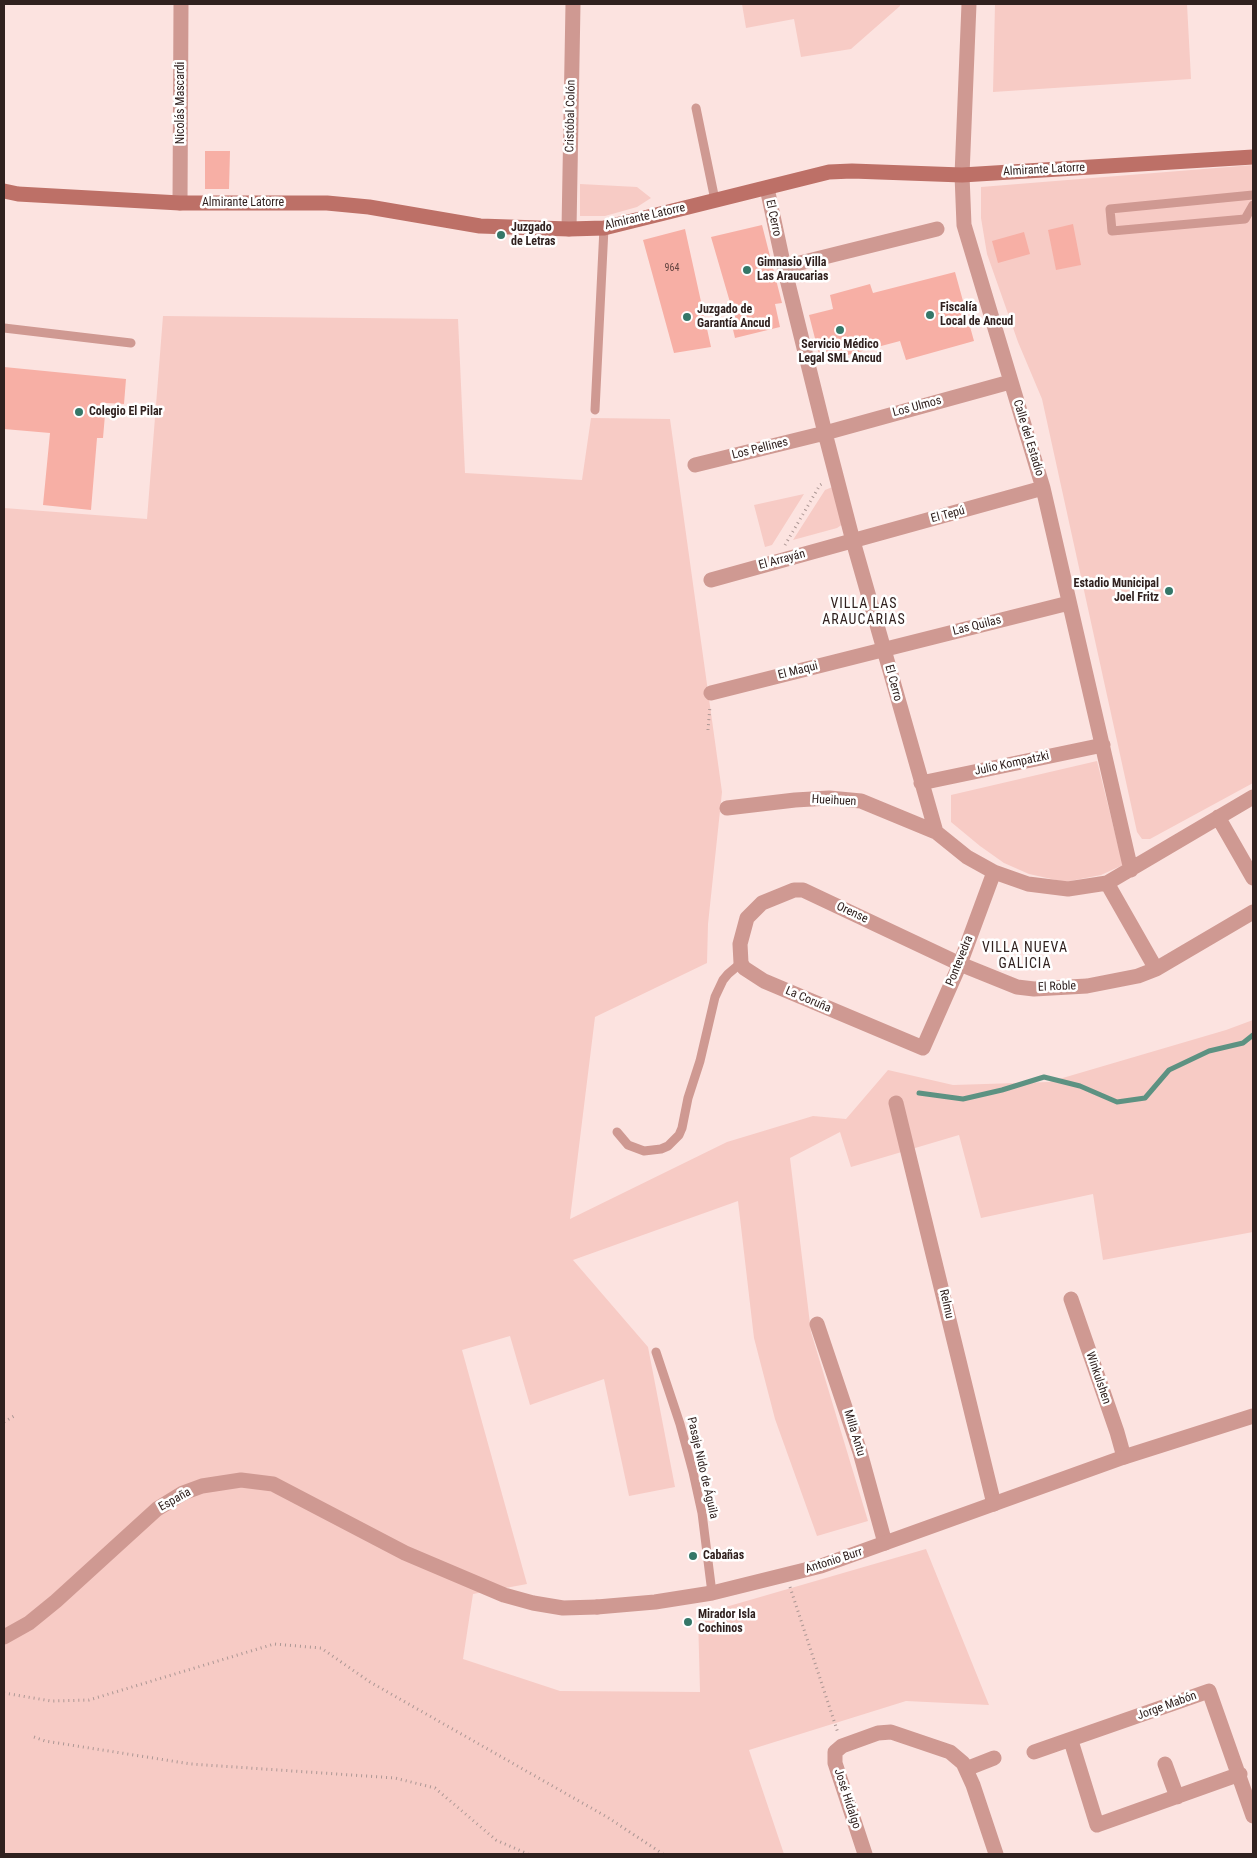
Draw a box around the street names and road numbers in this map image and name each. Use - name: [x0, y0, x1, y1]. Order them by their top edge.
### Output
- street label: Nicolás Mascardi: [174, 62, 188, 144]
- street label: Cristóbal Colón: [563, 80, 579, 152]
- street label: Almirante Latorre: [1003, 161, 1085, 179]
- street label: Almirante Latorre: [202, 196, 284, 210]
- street label: El Cerro: [762, 198, 784, 238]
- street label: Almirante Latorre: [603, 201, 687, 233]
- street label: Los Ulmos: [891, 394, 943, 420]
- street label: Calle del Estadio: [1010, 398, 1046, 478]
- street label: Los Pellines: [730, 435, 790, 463]
- street label: El Tepú: [929, 504, 967, 526]
- street label: El Arrayán: [757, 547, 807, 573]
- street label: Las Quilas: [951, 613, 1003, 639]
- street label: El Maqui: [776, 659, 820, 683]
- street label: El Cerro: [881, 663, 905, 703]
- street label: Julio Kompatzki: [973, 749, 1051, 779]
- street label: Hueihuen: [811, 793, 857, 809]
- street label: Orense: [834, 899, 870, 927]
- street label: Pontevedra: [943, 934, 977, 988]
- street label: El Roble: [1038, 979, 1076, 995]
- street label: La Coruña: [783, 984, 833, 1016]
- street label: Relmu: [936, 1288, 956, 1320]
- street label: Winkulshen: [1082, 1350, 1114, 1406]
- street label: Milla Antu: [840, 1408, 868, 1458]
- street label: Pasaje Nido de Águila: [683, 1416, 721, 1520]
- street label: España: [156, 1485, 194, 1515]
- street label: Antonio Burr: [804, 1545, 864, 1577]
- street label: Jorge Mabón: [1135, 1689, 1199, 1723]
- street label: José Hidalgo: [831, 1767, 863, 1831]

